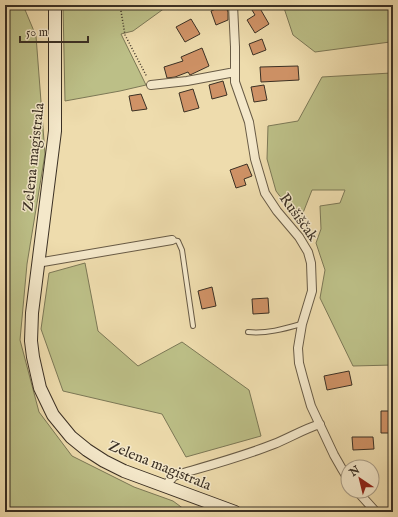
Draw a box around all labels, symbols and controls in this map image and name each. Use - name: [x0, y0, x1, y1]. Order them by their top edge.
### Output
- scale bar: [20, 18, 88, 44]
- text: 50 m: [26, 25, 48, 40]
- street label: Zelena magistrala: [18, 101, 49, 212]
- street label: Rušiščak: [275, 190, 323, 246]
- street label: Zelena magistrala: [106, 436, 215, 495]
- north arrow: [340, 459, 380, 499]
- text: N: [346, 463, 363, 481]

